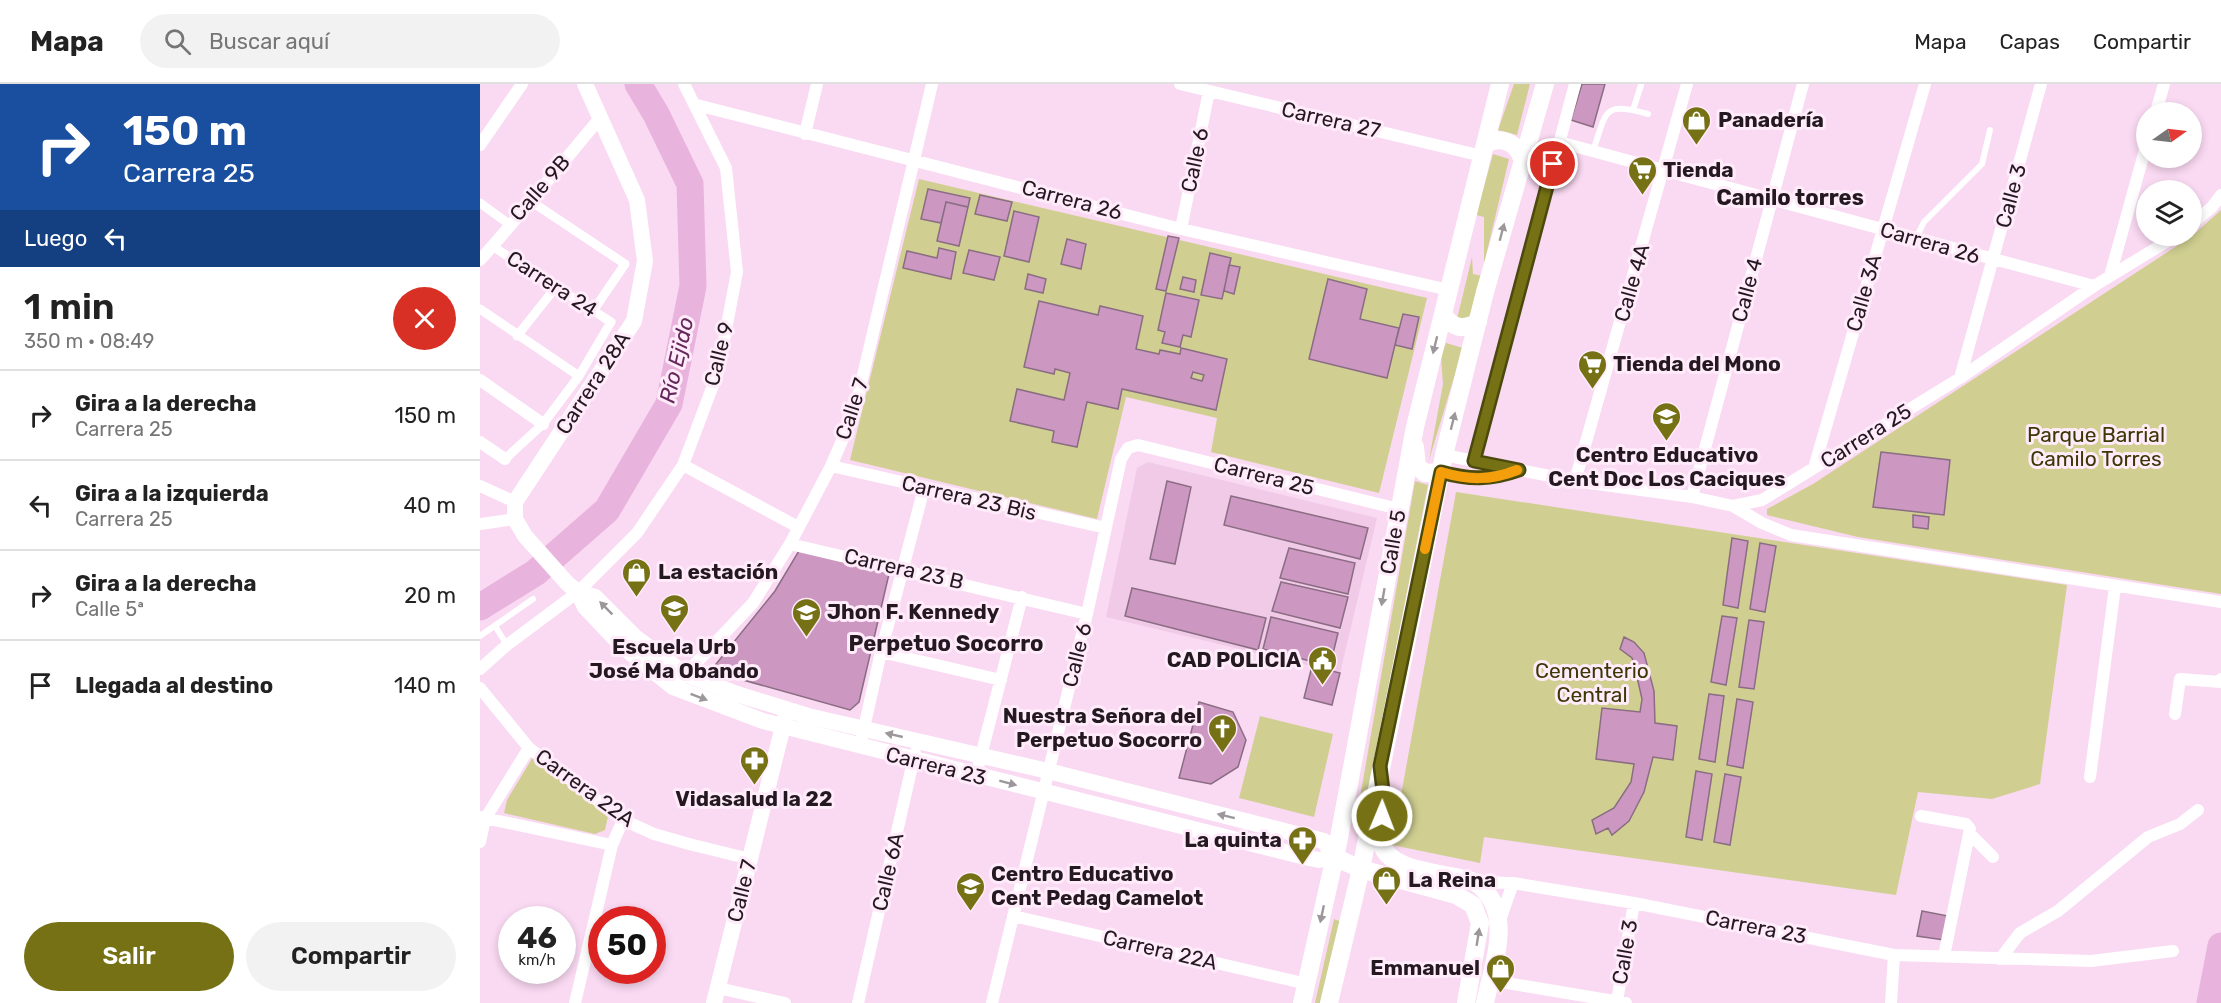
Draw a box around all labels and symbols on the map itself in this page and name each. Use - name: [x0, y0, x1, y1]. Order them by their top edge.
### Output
- street label: Carrera 27: [1279, 96, 1383, 143]
- north arrow: [2136, 102, 2202, 168]
- shop icon: Panadería: [1681, 104, 1713, 146]
- place label: Panadería: [1718, 107, 1824, 132]
- street label: Calle 6: [1175, 125, 1214, 194]
- pin: [1527, 138, 1578, 189]
- street label: Calle 9B: [504, 150, 575, 226]
- supermarket icon: Tienda: [1626, 154, 1658, 196]
- place label: Tienda: [1663, 157, 1734, 182]
- street label: Calle 3: [1990, 161, 2031, 231]
- street label: Carrera 26: [1019, 174, 1125, 225]
- district label: Camilo torres: [1716, 184, 1864, 211]
- street label: Carrera 26: [1877, 216, 1983, 269]
- one-way arrow: [1498, 223, 1507, 241]
- street label: Calle 4A: [1609, 241, 1655, 325]
- street label: Carrera 24: [502, 245, 602, 322]
- street label: Calle 3A: [1841, 251, 1886, 334]
- street label: Calle 4: [1726, 255, 1767, 325]
- water label: Río Ejido: [653, 314, 700, 406]
- street label: Calle 9: [699, 319, 739, 389]
- street label: Carrera 28A: [550, 327, 635, 439]
- one-way arrow: [1430, 335, 1440, 354]
- supermarket icon: Tienda del Mono: [1576, 348, 1608, 390]
- place label: Tienda del Mono: [1613, 351, 1781, 376]
- street label: Calle 7: [830, 375, 873, 443]
- street label: Carrera 25: [1816, 398, 1916, 473]
- school or university icon: Centro Educativo Cent Doc Los Caciques: [1651, 400, 1683, 442]
- one-way arrow: [1448, 412, 1458, 430]
- park label: Parque Barrial Camilo Torres: [2027, 422, 2165, 471]
- place label: Centro Educativo Cent Doc Los Caciques: [1548, 442, 1786, 491]
- street label: Carrera 25: [1211, 451, 1317, 500]
- street label: Carrera 23 Bis: [899, 470, 1039, 525]
- street label: Calle 5: [1375, 508, 1410, 576]
- street label: Carrera 23 B: [842, 543, 966, 594]
- shop icon: La estación: [621, 556, 653, 598]
- place label: La estación: [658, 559, 778, 584]
- one-way arrow: [1378, 588, 1387, 607]
- school or university icon: Escuela Urb José Ma Obando: [658, 592, 690, 634]
- school or university icon: Jhon F. Kennedy: [790, 596, 822, 638]
- place label: Jhon F. Kennedy: [827, 599, 1000, 624]
- one-way arrow: [600, 602, 614, 616]
- street label: Calle 6: [1056, 620, 1097, 690]
- district label: Perpetuo Socorro: [849, 630, 1043, 657]
- place label: Escuela Urb José Ma Obando: [589, 634, 759, 683]
- public building icon: CAD POLICIA: [1306, 644, 1338, 686]
- place label: CAD POLICIA: [1167, 647, 1301, 672]
- park label: Cementerio Central: [1535, 658, 1649, 707]
- one-way arrow: [690, 693, 708, 702]
- place label: Nuestra Señora del Perpetuo Socorro: [1003, 703, 1202, 752]
- church icon: Nuestra Señora del Perpetuo Socorro: [1207, 712, 1239, 754]
- one-way arrow: [885, 730, 903, 740]
- street label: Carrera 23: [883, 741, 989, 790]
- street label: Carrera 22A: [531, 743, 640, 832]
- pharmacy icon: Vidasalud la 22: [738, 744, 770, 786]
- one-way arrow: [999, 779, 1017, 789]
- position arrow: [1350, 784, 1414, 848]
- place label: Vidasalud la 22: [675, 786, 833, 811]
- one-way arrow: [1217, 811, 1236, 821]
- pharmacy icon: La quinta: [1287, 824, 1319, 866]
- place label: La quinta: [1184, 827, 1282, 852]
- street label: Calle 6A: [866, 830, 909, 913]
- street label: Calle 7: [722, 857, 761, 925]
- place label: Centro Educativo Cent Pedag Camelot: [991, 861, 1203, 910]
- shop icon: La Reina: [1371, 864, 1403, 906]
- place label: La Reina: [1408, 867, 1496, 892]
- school or university icon: Centro Educativo Cent Pedag Camelot: [954, 870, 986, 912]
- street label: Carrera 23: [1703, 904, 1809, 949]
- one-way arrow: [1317, 905, 1326, 924]
- speed limit sign: 50: [588, 906, 666, 984]
- street label: Calle 3: [1607, 918, 1642, 986]
- street label: Carrera 22A: [1101, 924, 1220, 975]
- one-way arrow: [1474, 927, 1483, 946]
- shop icon: Emmanuel: [1485, 952, 1517, 994]
- place label: Emmanuel: [1370, 955, 1480, 980]

